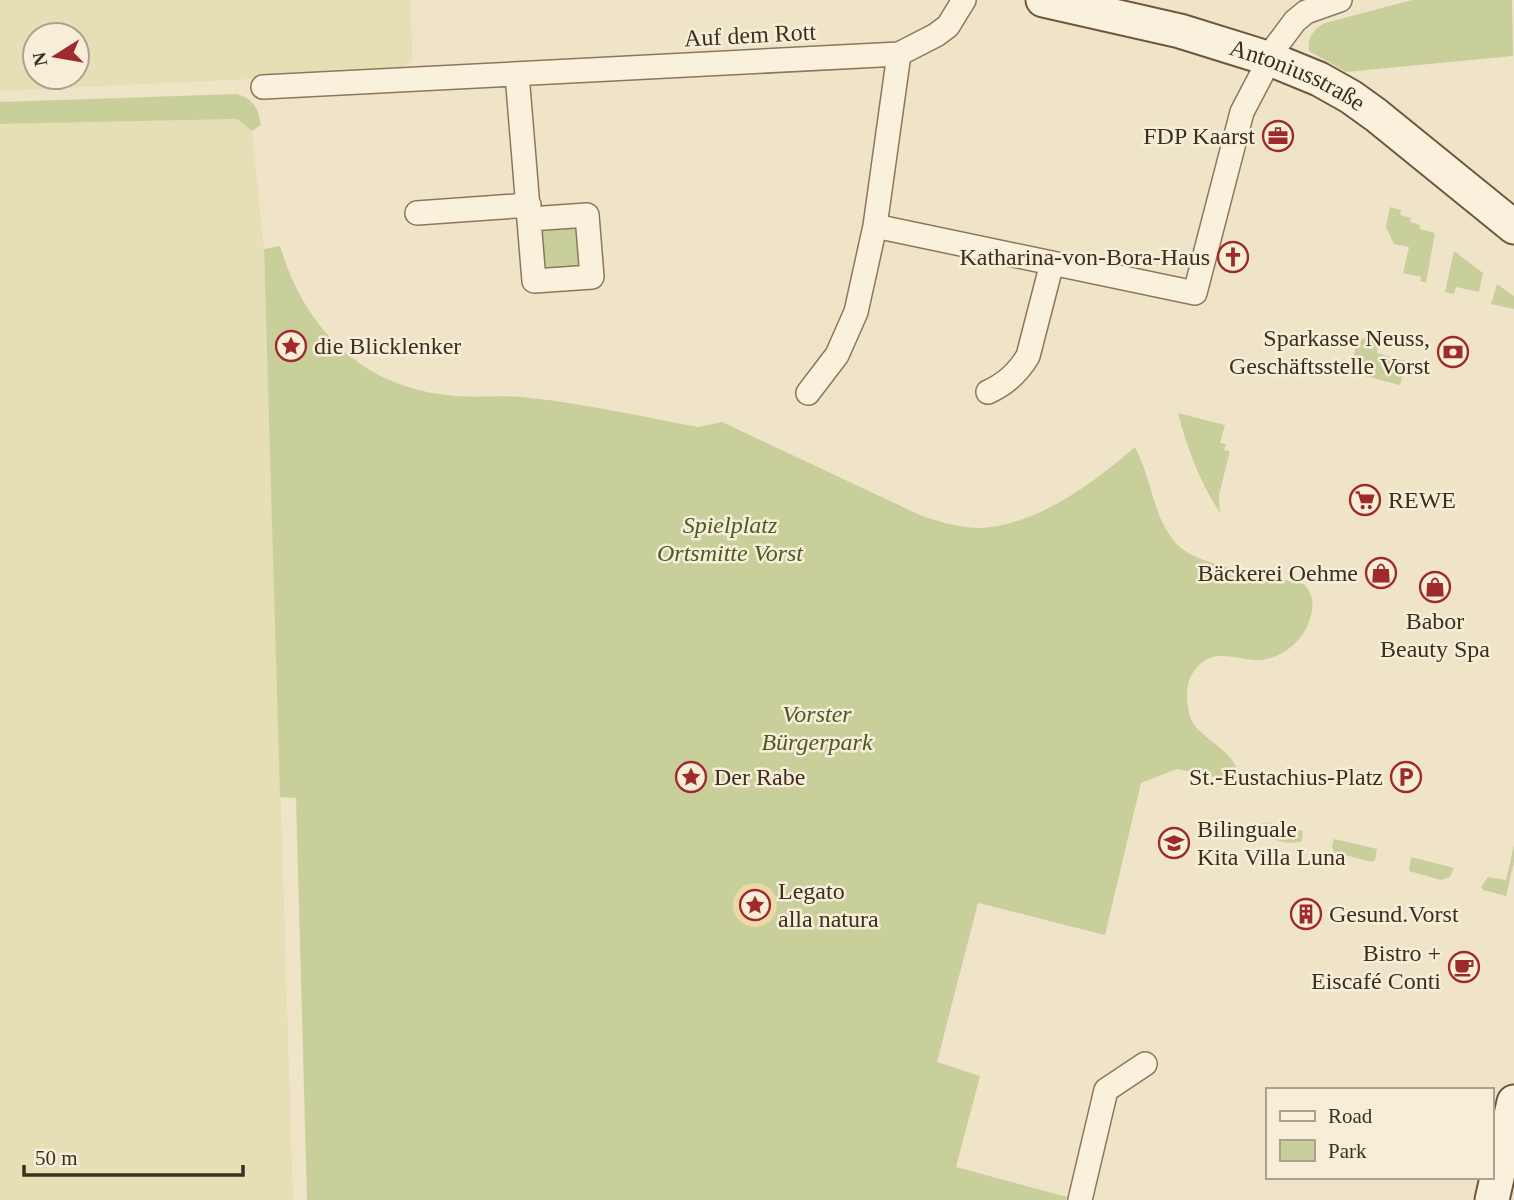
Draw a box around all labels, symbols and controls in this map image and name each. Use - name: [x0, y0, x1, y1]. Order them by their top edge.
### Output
- street label: Auf dem Rott: [683, 19, 817, 51]
- north arrow: [21, 21, 91, 91]
- street label: Antoniusstraße: [1227, 34, 1370, 116]
- text: N: [28, 50, 51, 68]
- office icon: FDP Kaarst: [1261, 119, 1295, 153]
- place label: FDP Kaarst: [1143, 123, 1255, 149]
- church icon: Katharina-von-Bora-Haus: [1216, 240, 1250, 274]
- place label: Katharina-von-Bora-Haus: [959, 244, 1210, 270]
- place label: Sparkasse Neuss, Geschäftsstelle Vorst: [1229, 325, 1430, 379]
- place icon: die Blicklenker: [274, 329, 308, 363]
- place label: die Blicklenker: [314, 333, 461, 359]
- bank icon: Sparkasse Neuss, Geschäftsstelle Vorst: [1436, 335, 1470, 369]
- supermarket icon: REWE: [1348, 483, 1382, 517]
- place label: REWE: [1388, 487, 1456, 513]
- park label: Spielplatz Ortsmitte Vorst: [657, 512, 804, 566]
- shop icon: Bäckerei Oehme: [1364, 556, 1398, 590]
- place label: Bäckerei Oehme: [1197, 560, 1358, 586]
- shop icon: Babor Beauty Spa: [1418, 570, 1452, 604]
- place label: Babor Beauty Spa: [1380, 608, 1490, 662]
- park label: Vorster Bürgerpark: [761, 701, 873, 755]
- place icon: Der Rabe: [674, 760, 708, 794]
- parking icon: St.-Eustachius-Platz: [1389, 760, 1423, 794]
- place label: Der Rabe: [714, 764, 805, 790]
- place label: St.-Eustachius-Platz: [1189, 764, 1383, 790]
- place label: Bilinguale Kita Villa Luna: [1197, 816, 1346, 870]
- school or university icon: Bilinguale Kita Villa Luna: [1157, 826, 1191, 860]
- place label: Legato alla natura: [778, 878, 879, 932]
- place icon: Legato alla natura: [738, 888, 772, 922]
- building icon: Gesund.Vorst: [1289, 897, 1323, 931]
- place label: Gesund.Vorst: [1329, 901, 1459, 927]
- place label: Bistro + Eiscafé Conti: [1311, 940, 1441, 994]
- cafe icon: Bistro + Eiscafé Conti: [1447, 950, 1481, 984]
- legend: [1266, 1088, 1493, 1179]
- text: Road: [1328, 1104, 1373, 1128]
- scale bar: [24, 1134, 243, 1178]
- text: Park: [1328, 1139, 1367, 1163]
- text: 50 m: [35, 1146, 78, 1170]

